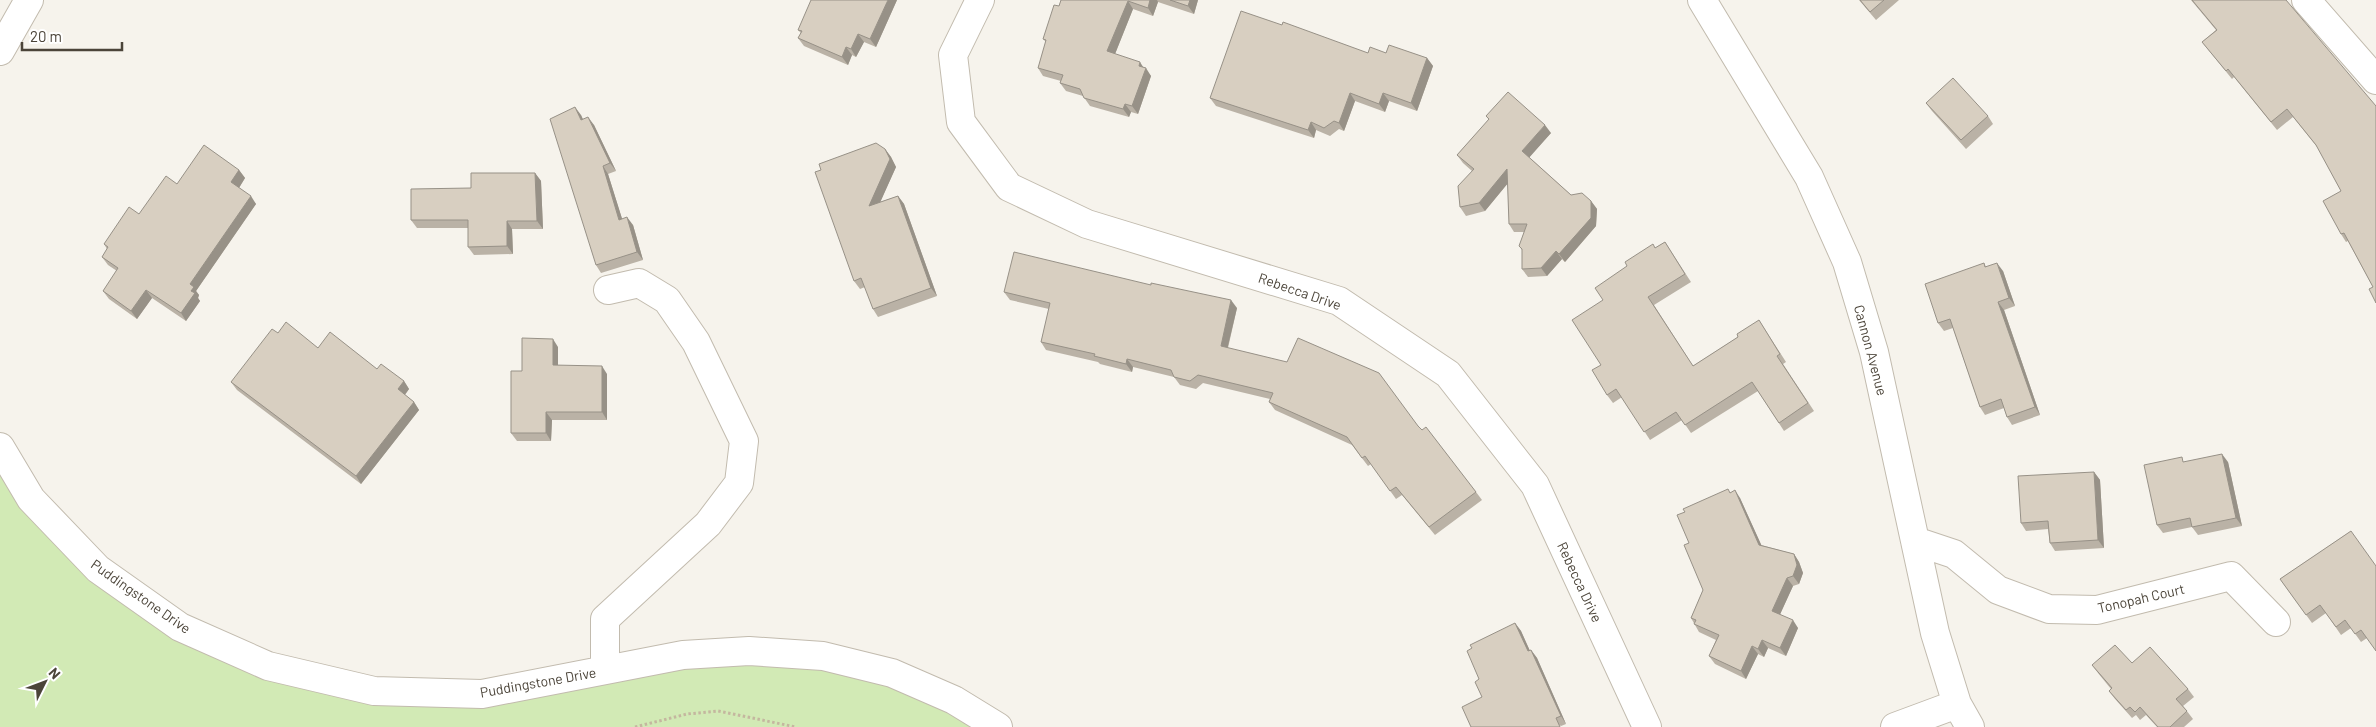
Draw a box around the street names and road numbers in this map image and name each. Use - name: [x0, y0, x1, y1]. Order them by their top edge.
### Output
- street label: Rebecca Drive: [1256, 269, 1344, 313]
- street label: Cannon Avenue: [1851, 303, 1891, 397]
- street label: Rebecca Drive: [1554, 539, 1606, 625]
- street label: Puddingstone Drive: [88, 555, 194, 637]
- street label: Tonopah Court: [2096, 580, 2186, 616]
- street label: Puddingstone Drive: [479, 663, 597, 701]

